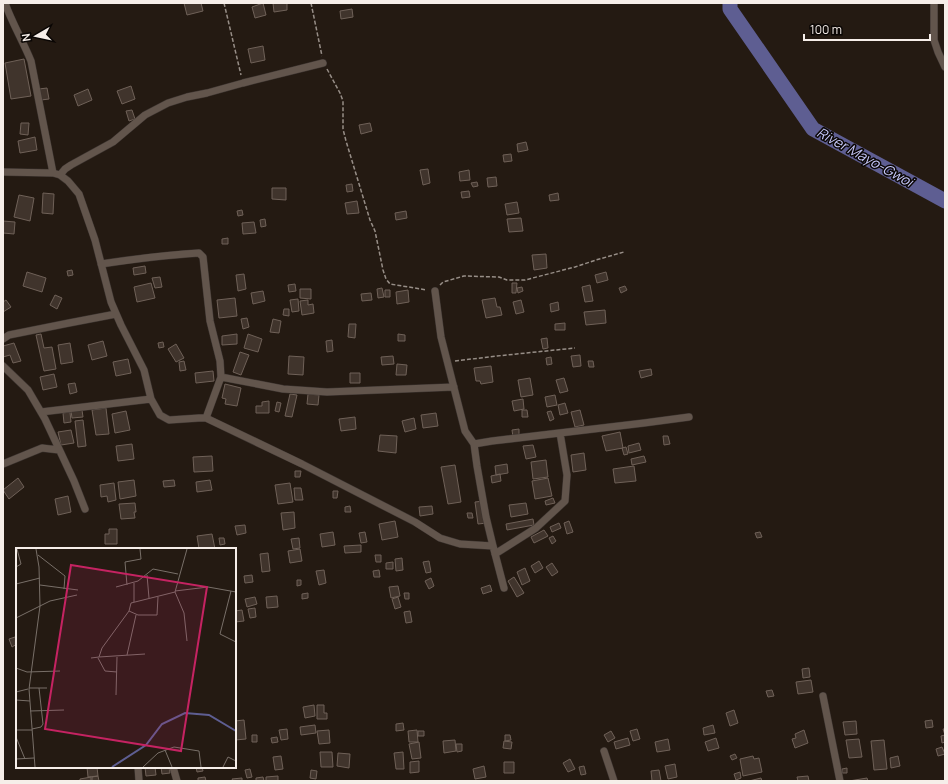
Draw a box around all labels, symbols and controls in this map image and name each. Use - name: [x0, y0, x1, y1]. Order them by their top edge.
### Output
- north arrow: [16, 16, 56, 56]
- scale bar: [804, 16, 930, 42]
- text: 100 m: [810, 21, 842, 38]
- text: N: [18, 32, 34, 43]
- water label: River Mayo-Gwoi: [814, 122, 918, 192]
- inset map: [16, 548, 236, 768]

